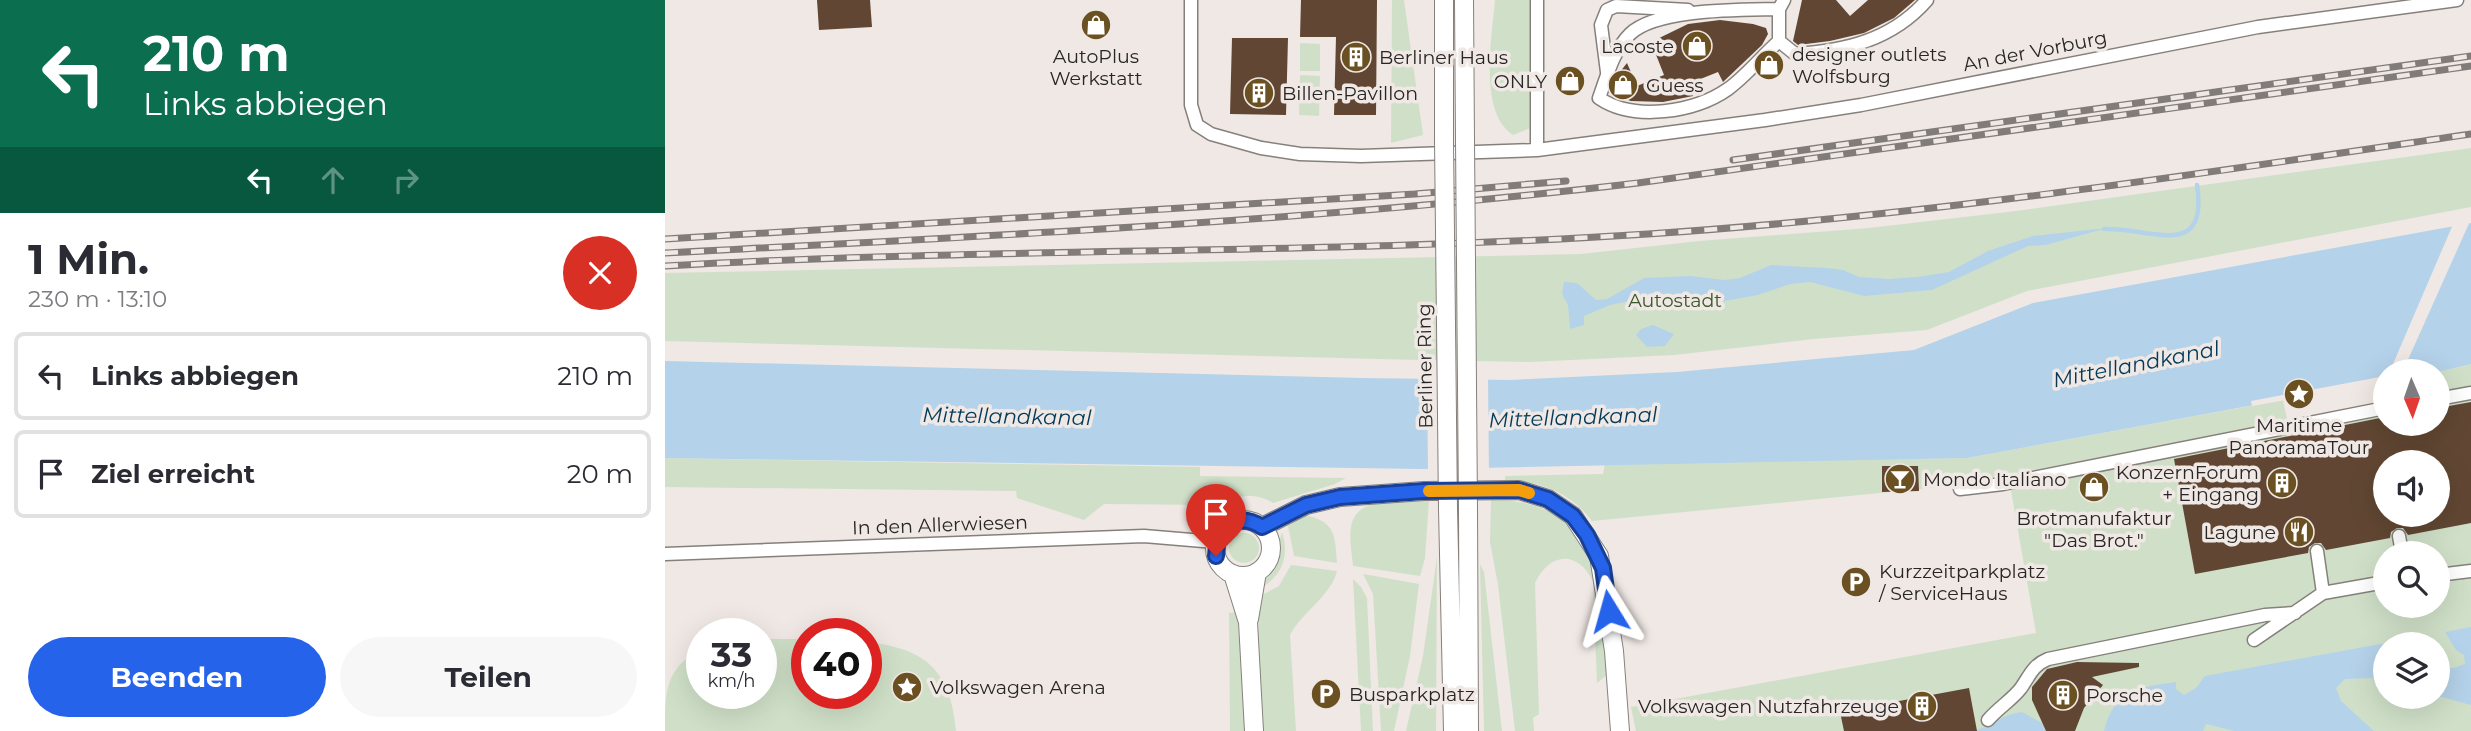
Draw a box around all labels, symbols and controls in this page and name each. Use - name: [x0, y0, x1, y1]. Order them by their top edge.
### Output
- shop icon: AutoPlus Werkstatt: [1079, 8, 1113, 42]
- text: 210 m: [143, 24, 290, 83]
- street label: An der Vorburg: [1961, 26, 2109, 76]
- icon: left: [28, 28, 119, 119]
- shop icon: Lacoste: [1680, 29, 1714, 63]
- place label: Lacoste: [1601, 35, 1674, 58]
- building icon: Berliner Haus: [1339, 40, 1373, 74]
- place label: designer outlets Wolfsburg: [1792, 43, 1947, 88]
- place label: AutoPlus Werkstatt: [1049, 45, 1143, 90]
- place label: Berliner Haus: [1379, 46, 1508, 69]
- shop icon: designer outlets Wolfsburg: [1752, 48, 1786, 82]
- shop icon: ONLY: [1553, 64, 1587, 98]
- shop icon: Guess: [1606, 68, 1640, 102]
- place label: ONLY: [1494, 70, 1548, 93]
- place label: Guess: [1646, 74, 1703, 97]
- building icon: Billen-Pavillon: [1242, 76, 1276, 110]
- place label: Billen-Pavillon: [1282, 82, 1418, 105]
- text: Links abbiegen: [143, 84, 388, 123]
- icon: left: [241, 161, 279, 199]
- icon: ahead: [314, 161, 352, 199]
- icon: right: [387, 161, 425, 199]
- text: 1 Min.: [28, 233, 149, 285]
- button: close: [563, 236, 637, 310]
- text: 230 m · 13:10: [28, 285, 167, 313]
- park label: Autostadt: [1628, 289, 1722, 312]
- street label: Berliner Ring: [1412, 303, 1438, 429]
- water label: Mittellandkanal: [2051, 336, 2222, 392]
- icon: left: [32, 357, 70, 395]
- north arrow: [2373, 359, 2450, 436]
- map controls: [2373, 359, 2450, 709]
- text: Links abbiegen: [91, 360, 299, 392]
- text: 210 m: [557, 360, 633, 392]
- place icon: Maritime PanoramaTour: [2282, 377, 2316, 411]
- water label: Mittellandkanal: [922, 402, 1092, 430]
- water label: Mittellandkanal: [1488, 402, 1658, 432]
- place label: Maritime PanoramaTour: [2229, 414, 2369, 459]
- button: sound: [2373, 450, 2450, 527]
- icon: arrive: [32, 455, 70, 493]
- text: Ziel erreicht: [91, 458, 255, 490]
- text: 20 m: [567, 458, 633, 490]
- place label: KonzernForum + Eingang: [2116, 461, 2259, 506]
- bar icon: Mondo Italiano: [1883, 462, 1917, 496]
- building icon: KonzernForum + Eingang: [2265, 466, 2299, 500]
- place label: Mondo Italiano: [1923, 468, 2066, 491]
- shop icon: Brotmanufaktur "Das Brot.": [2077, 470, 2111, 504]
- pin: [1186, 484, 1246, 556]
- icon: arrive: [1197, 495, 1235, 533]
- place label: Brotmanufaktur "Das Brot.": [2016, 507, 2172, 552]
- street label: In den Allerwiesen: [852, 510, 1028, 540]
- restaurant icon: Lagune: [2282, 515, 2316, 549]
- place label: Lagune: [2203, 521, 2276, 544]
- button: search: [2373, 541, 2450, 618]
- place label: Kurzzeitparkplatz / ServiceHaus: [1878, 560, 2045, 605]
- parking icon: Kurzzeitparkplatz / ServiceHaus: [1839, 565, 1873, 599]
- position arrow: [1572, 574, 1646, 648]
- speed limit sign: 40: [791, 618, 882, 709]
- button: layers: [2373, 632, 2450, 709]
- text: 33: [711, 633, 752, 676]
- button: Beenden: [28, 637, 326, 717]
- button: Teilen: [340, 637, 637, 717]
- text: km/h: [707, 670, 756, 692]
- place icon: Volkswagen Arena: [890, 670, 924, 704]
- place label: Volkswagen Arena: [930, 676, 1106, 699]
- parking icon: Busparkplatz: [1309, 677, 1343, 711]
- building icon: Porsche: [2046, 678, 2080, 712]
- place label: Busparkplatz: [1349, 683, 1475, 706]
- place label: Porsche: [2086, 684, 2163, 707]
- building icon: Volkswagen Nutzfahrzeuge: [1905, 689, 1939, 723]
- place label: Volkswagen Nutzfahrzeuge: [1638, 695, 1899, 718]

